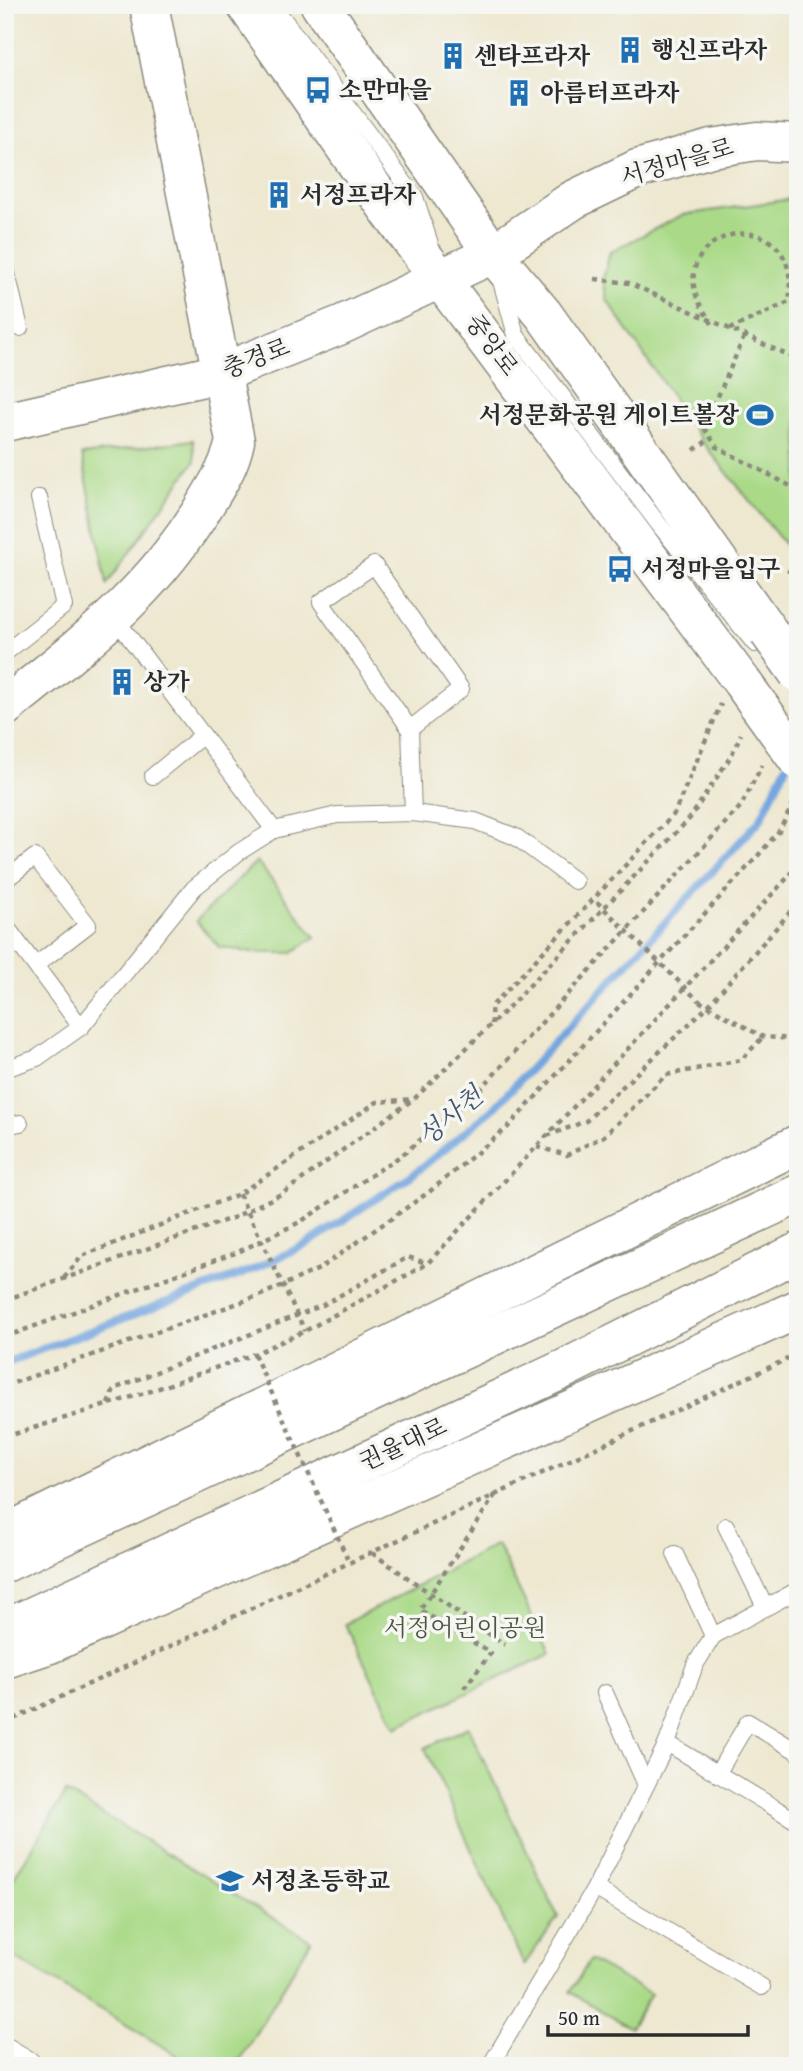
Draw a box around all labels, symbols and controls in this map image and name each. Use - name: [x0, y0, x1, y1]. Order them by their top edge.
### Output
- place label: 행신프라자: [651, 32, 768, 67]
- building icon: 행신프라자: [615, 35, 645, 65]
- place label: 센타프라자: [474, 38, 591, 73]
- building icon: 센타프라자: [438, 41, 468, 71]
- place label: 소만마을: [339, 72, 432, 107]
- bus stop icon: 소만마을: [303, 75, 333, 105]
- place label: 아름터프라자: [540, 75, 680, 110]
- building icon: 아름터프라자: [504, 78, 534, 108]
- street label: 서정마을로: [616, 129, 737, 194]
- place label: 서정프라자: [300, 177, 417, 212]
- building icon: 서정프라자: [264, 180, 294, 210]
- street label: 중앙로: [457, 306, 527, 383]
- street label: 충경로: [217, 329, 295, 386]
- place label: 서정문화공원 게이트볼장: [479, 397, 740, 432]
- sports icon: 서정문화공원 게이트볼장: [745, 400, 775, 430]
- place label: 서정마을입구: [641, 551, 780, 586]
- bus stop icon: 서정마을입구: [605, 554, 635, 584]
- place label: 상가: [143, 664, 190, 699]
- building icon: 상가: [107, 667, 137, 697]
- water label: 성사천: [408, 1075, 493, 1155]
- street label: 권율대로: [353, 1408, 452, 1479]
- park label: 서정어린이공원: [384, 1610, 546, 1645]
- place label: 서정초등학교: [251, 1863, 390, 1898]
- school or university icon: 서정초등학교: [215, 1866, 245, 1896]
- scale bar: [548, 1994, 747, 2038]
- text: 50 m: [558, 2002, 600, 2033]

